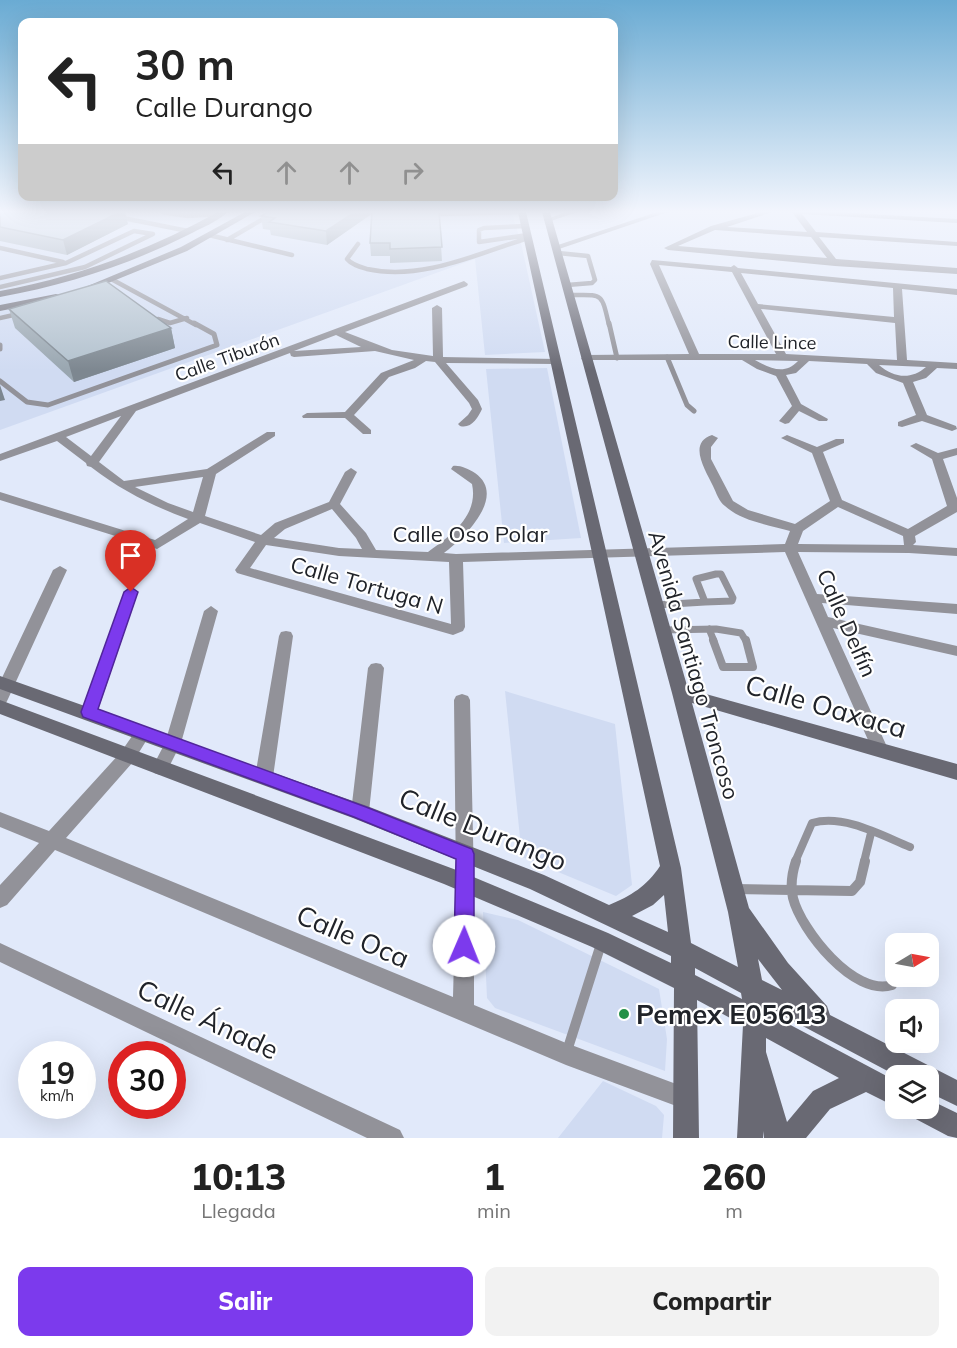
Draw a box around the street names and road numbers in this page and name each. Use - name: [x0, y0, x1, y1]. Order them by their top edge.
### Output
- street label: Calle Tiburón: [172, 327, 282, 387]
- street label: Calle Lince: [727, 330, 817, 354]
- street label: Calle Oso Polar: [392, 520, 548, 548]
- street label: Avenida Santiago Troncoso: [642, 527, 746, 803]
- street label: Calle Tortuga N: [287, 550, 447, 620]
- street label: Calle Delfín: [811, 565, 883, 681]
- street label: Calle Oaxaca: [742, 667, 910, 745]
- street label: Calle Durango: [394, 780, 572, 878]
- street label: Calle Oca: [292, 897, 414, 975]
- street label: Calle Ánade: [132, 972, 284, 1066]

